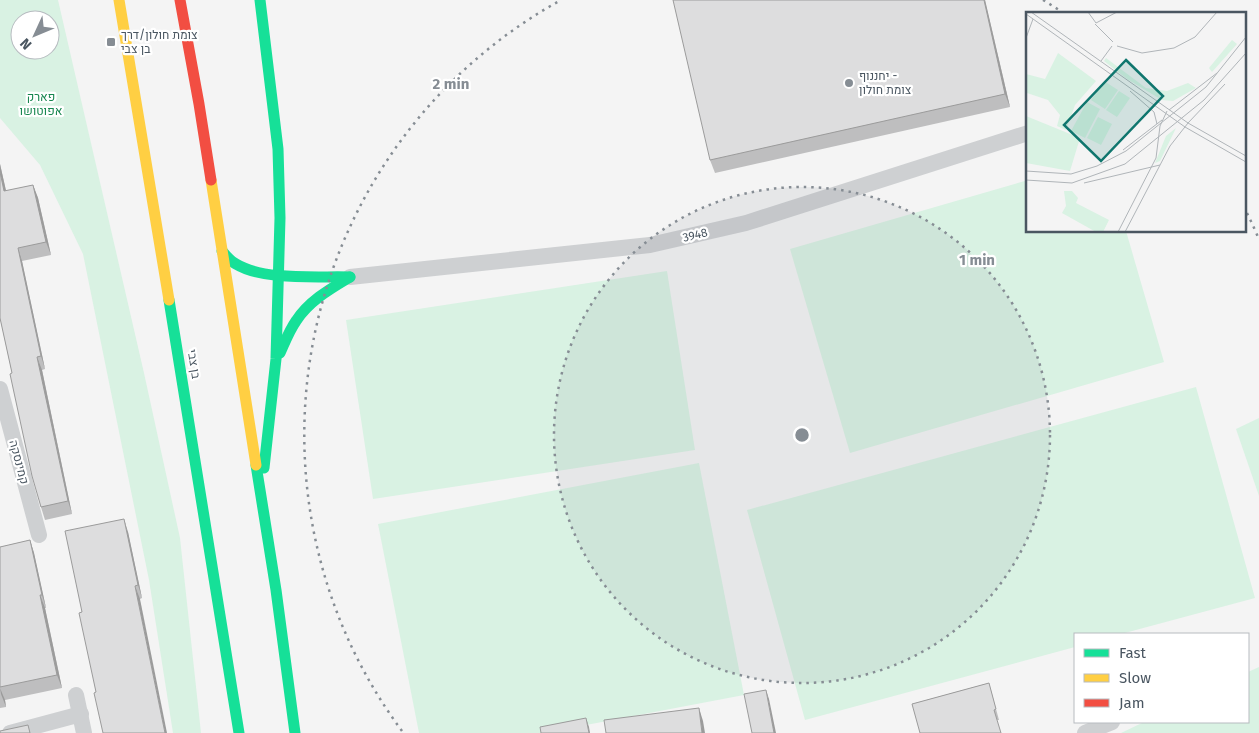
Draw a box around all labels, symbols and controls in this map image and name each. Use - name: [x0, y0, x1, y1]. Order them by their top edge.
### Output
- north arrow: [10, 10, 60, 60]
- inset map: [1026, 12, 1246, 232]
- place label: צומת חולון/דרך בן צבי: [121, 28, 198, 56]
- text: N: [17, 34, 35, 53]
- marker: צומת חולון/דרך בן צבי: [105, 36, 117, 48]
- place label: יחננוף - צומת חולון: [859, 69, 912, 97]
- text: 2 min: [433, 75, 469, 93]
- marker: יחננוף - צומת חולון: [843, 77, 855, 89]
- park label: פארק אפוטושו: [20, 90, 63, 118]
- street label: 3948: [681, 225, 709, 245]
- text: 1 min: [959, 251, 995, 269]
- street label: בן צבי: [185, 348, 203, 380]
- centre of rings: [793, 426, 811, 444]
- street label: קמינסקה: [6, 438, 32, 486]
- legend: [1074, 633, 1249, 723]
- text: Fast: [1119, 644, 1146, 662]
- text: Slow: [1119, 669, 1151, 687]
- text: Jam: [1119, 694, 1145, 712]

